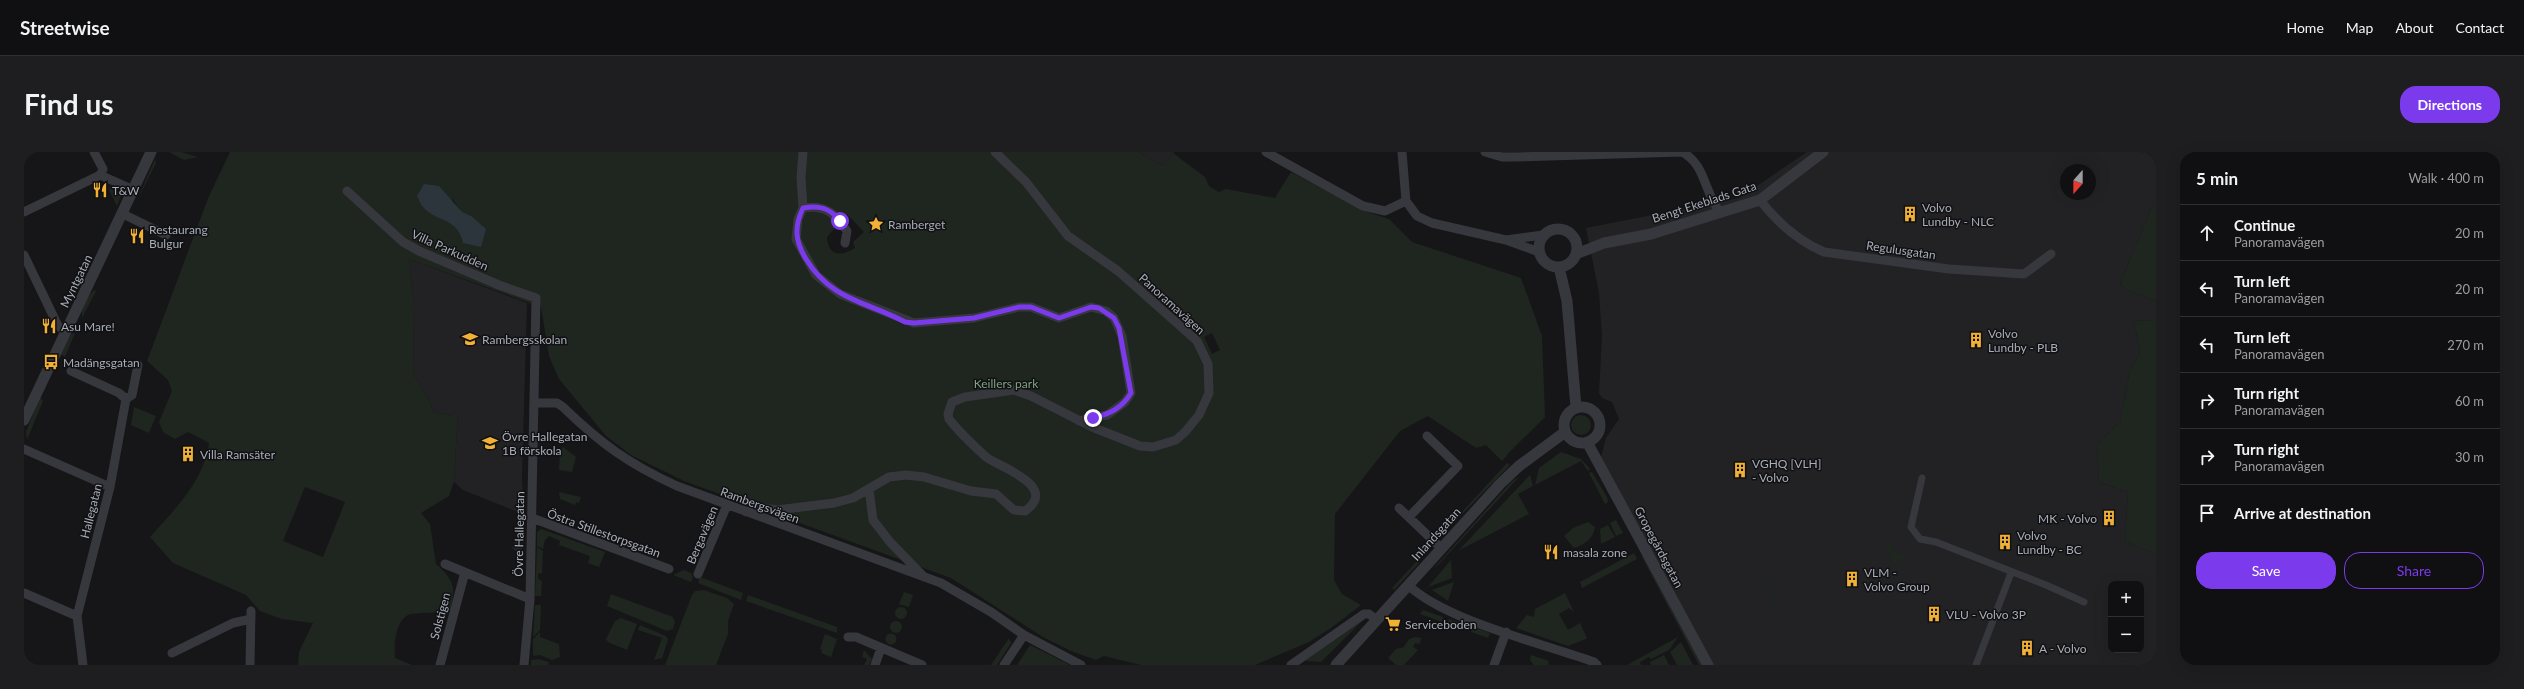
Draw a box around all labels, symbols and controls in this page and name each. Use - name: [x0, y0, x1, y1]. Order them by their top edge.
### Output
- text: Streetwise: [20, 16, 110, 39]
- text: Home: [2286, 19, 2324, 36]
- text: Map: [2346, 19, 2373, 36]
- text: About: [2395, 19, 2433, 36]
- text: Contact: [2455, 19, 2504, 36]
- button: Directions: [2400, 86, 2500, 123]
- text: Find us: [24, 87, 114, 121]
- north arrow: [2060, 164, 2096, 200]
- text: 5 min: [2196, 168, 2238, 189]
- text: Walk · 400 m: [2408, 170, 2484, 186]
- street label: Bengt Ekeblads Gata: [1650, 178, 1758, 226]
- restaurant icon: T&W: [91, 181, 109, 199]
- place label: T&W: [112, 183, 140, 198]
- place label: Volvo Lundby - NLC: [1922, 200, 1994, 229]
- building icon: Volvo Lundby - NLC: [1901, 205, 1919, 223]
- route start: [831, 212, 849, 230]
- place icon: Ramberget: [867, 215, 885, 233]
- text: Continue: [2234, 216, 2295, 234]
- place label: Ramberget: [888, 217, 946, 232]
- place label: Restaurang Bulgur: [149, 222, 208, 251]
- icon: ahead: [2196, 222, 2218, 244]
- text: 20 m: [2455, 225, 2484, 241]
- street label: Villa Parkudden: [409, 226, 491, 274]
- restaurant icon: Restaurang Bulgur: [128, 227, 146, 245]
- text: Panoramavägen: [2234, 234, 2325, 250]
- street label: Regulusgatan: [1865, 238, 1937, 262]
- street label: Myntgatan: [57, 252, 95, 310]
- street label: Panoramavägen: [1136, 270, 1208, 338]
- text: Turn left: [2234, 272, 2290, 290]
- icon: left: [2196, 278, 2218, 300]
- text: 20 m: [2455, 281, 2484, 297]
- text: Panoramavägen: [2234, 290, 2325, 306]
- restaurant icon: Asu Mare!: [40, 317, 58, 335]
- place label: Asu Mare!: [61, 319, 115, 334]
- place label: Volvo Lundby - PLB: [1988, 326, 2058, 355]
- text: Turn left: [2234, 328, 2290, 346]
- school or university icon: Rambergsskolan: [461, 330, 479, 348]
- building icon: Volvo Lundby - PLB: [1967, 331, 1985, 349]
- place label: Rambergsskolan: [482, 332, 567, 347]
- icon: left: [2196, 334, 2218, 356]
- text: 270 m: [2447, 337, 2484, 353]
- text: Panoramavägen: [2234, 346, 2325, 362]
- bus stop icon: Madängsgatan: [42, 353, 60, 371]
- place label: Madängsgatan: [63, 355, 140, 370]
- park label: Keillers park: [974, 376, 1039, 391]
- text: Turn right: [2234, 384, 2299, 402]
- icon: right: [2196, 390, 2218, 412]
- text: 60 m: [2455, 393, 2484, 409]
- text: Panoramavägen: [2234, 402, 2325, 418]
- route end: [1084, 409, 1102, 427]
- place label: Övre Hallegatan 1B förskola: [502, 429, 587, 458]
- school or university icon: Övre Hallegatan 1B förskola: [481, 434, 499, 452]
- text: Turn right: [2234, 440, 2299, 458]
- building icon: Villa Ramsäter: [179, 445, 197, 463]
- icon: right: [2196, 446, 2218, 468]
- place label: Villa Ramsäter: [200, 447, 276, 462]
- text: 30 m: [2455, 449, 2484, 465]
- place label: VGHQ [VLH] - Volvo: [1752, 456, 1821, 485]
- text: Panoramavägen: [2234, 458, 2325, 474]
- building icon: VGHQ [VLH] - Volvo: [1731, 461, 1749, 479]
- street label: Hallegatan: [77, 482, 105, 540]
- street label: Rambergsvägen: [718, 484, 802, 526]
- street label: Övre Hallegatan: [511, 491, 527, 577]
- icon: arrive: [2196, 502, 2218, 524]
- street label: Bergavägen: [683, 504, 721, 566]
- street label: Inlandsgatan: [1408, 504, 1464, 564]
- street label: Gropegårdsgatan: [1631, 504, 1687, 590]
- text: Arrive at destination: [2234, 504, 2371, 522]
- street label: Östra Stillestorpsgatan: [545, 506, 663, 560]
- building icon: MK - Volvo: [2100, 509, 2118, 527]
- place label: MK - Volvo: [2038, 511, 2097, 526]
- place label: Volvo Lundby - BC: [2017, 528, 2082, 557]
- building icon: Volvo Lundby - BC: [1996, 533, 2014, 551]
- restaurant icon: masala zone: [1542, 543, 1560, 561]
- place label: masala zone: [1563, 545, 1627, 560]
- button: Save: [2196, 552, 2336, 589]
- button: Share: [2344, 552, 2484, 589]
- place label: VLM - Volvo Group: [1864, 565, 1930, 594]
- building icon: VLM - Volvo Group: [1843, 570, 1861, 588]
- map controls: [2108, 581, 2144, 653]
- button: +: [2108, 581, 2144, 617]
- street label: Solstigen: [427, 591, 453, 641]
- building icon: VLU - Volvo 3P: [1925, 605, 1943, 623]
- place label: VLU - Volvo 3P: [1946, 607, 2026, 622]
- supermarket icon: Serviceboden: [1384, 615, 1402, 633]
- place label: Serviceboden: [1405, 617, 1477, 632]
- button: −: [2108, 617, 2144, 653]
- building icon: A - Volvo: [2018, 639, 2036, 657]
- place label: A - Volvo: [2039, 641, 2087, 656]

